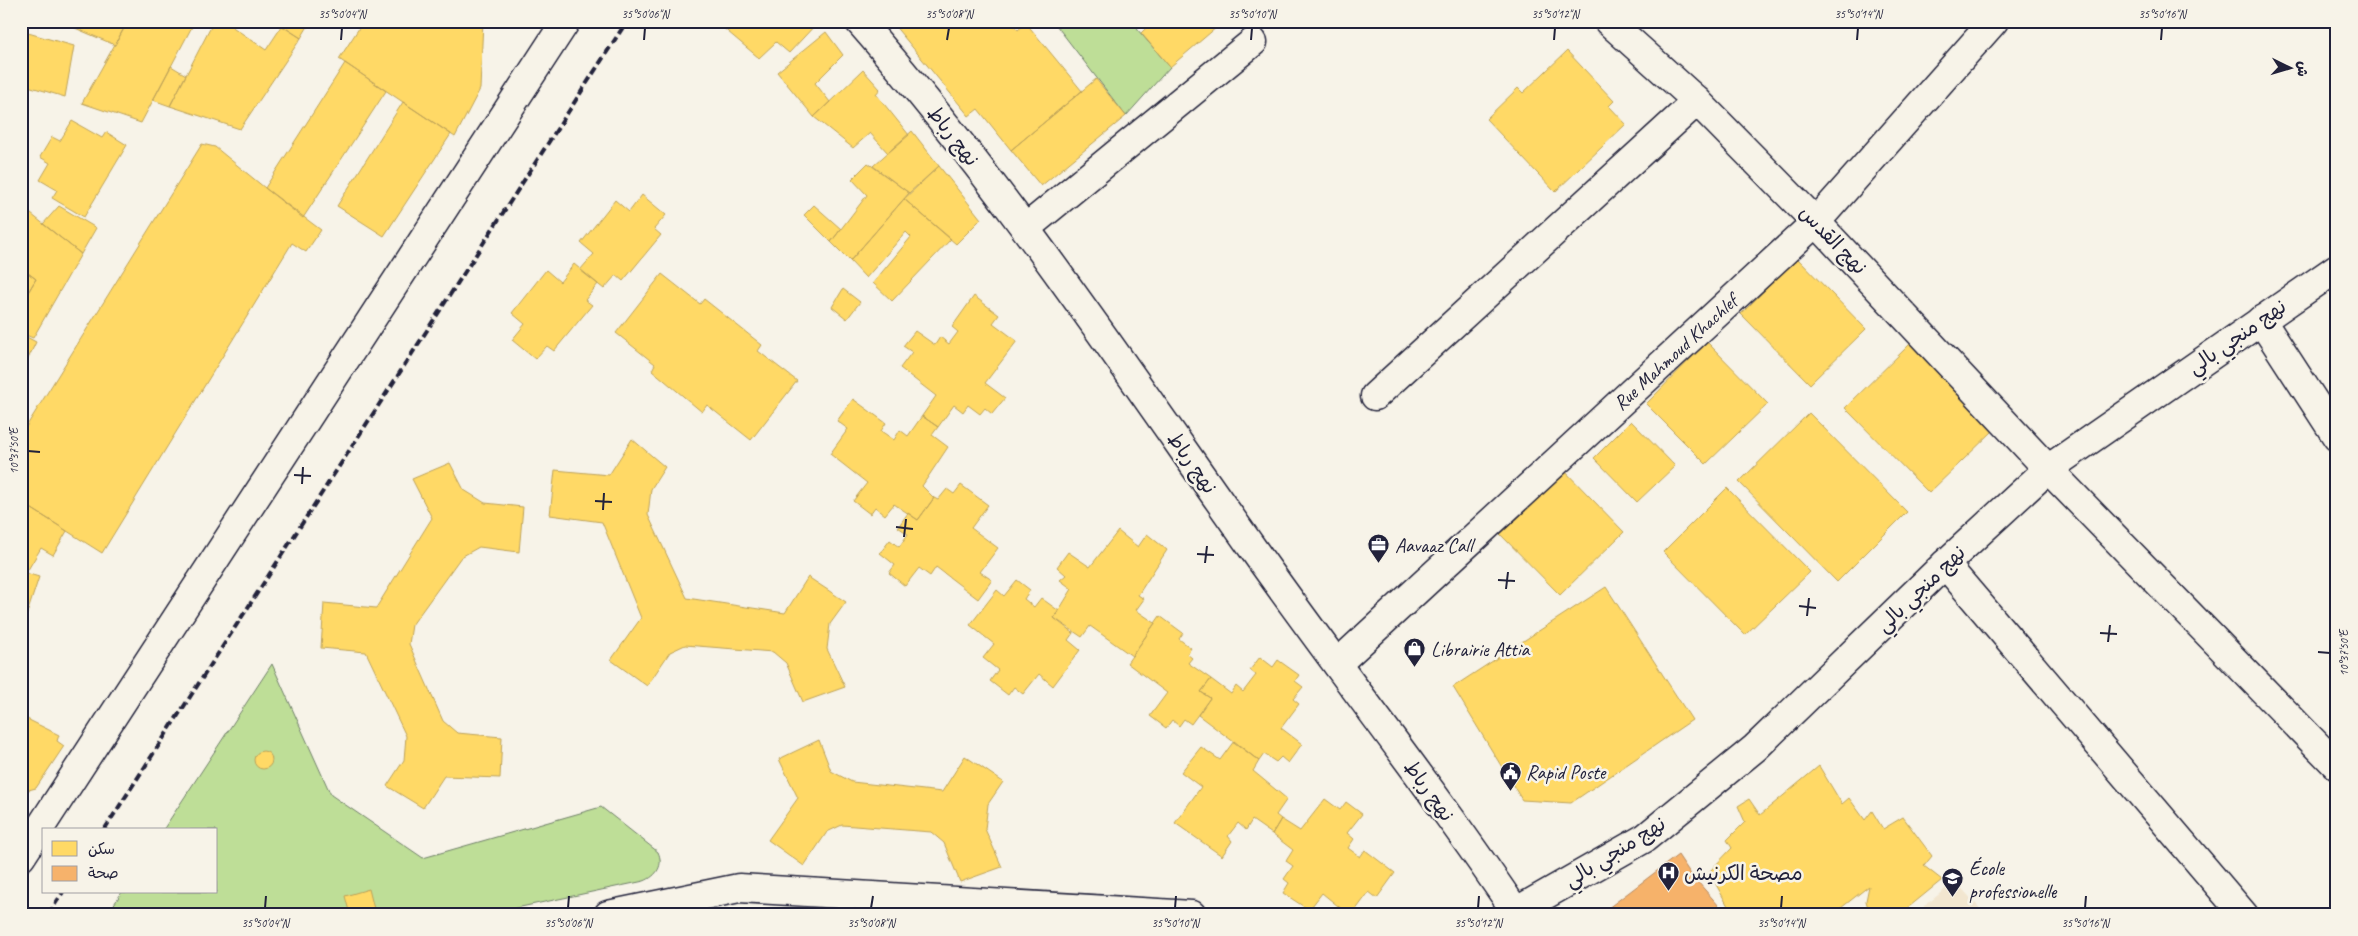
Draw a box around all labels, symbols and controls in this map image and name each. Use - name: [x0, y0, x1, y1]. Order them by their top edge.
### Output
- text: 35°50'04"N: [318, 6, 367, 22]
- text: 35°50'06"N: [621, 6, 670, 22]
- text: 35°50'08"N: [925, 6, 974, 22]
- text: 35°50'10"N: [1228, 6, 1277, 22]
- text: 35°50'12"N: [1531, 6, 1580, 22]
- text: 35°50'14"N: [1834, 6, 1883, 22]
- text: 35°50'16"N: [2138, 6, 2187, 22]
- north arrow: [2266, 42, 2316, 92]
- text: ش: [2293, 61, 2312, 78]
- street label: نهج رباط: [921, 101, 984, 172]
- street label: نهج القدس: [1793, 200, 1872, 281]
- street label: Rue Mahmoud Khachlef: [1608, 286, 1745, 415]
- street label: نهج منجي بالي: [2183, 294, 2294, 384]
- text: 10°37'50"E: [6, 426, 22, 474]
- street label: نهج رباط: [1161, 427, 1222, 499]
- office icon: Aavaaz Call: [1367, 533, 1391, 564]
- place label: Aavaaz Call: [1395, 533, 1476, 558]
- street label: نهج منجي بالي: [1871, 540, 1974, 641]
- text: 10°37'50"E: [2336, 628, 2352, 676]
- shop icon: Librairie Attia: [1403, 637, 1427, 668]
- place label: Librairie Attia: [1431, 637, 1530, 662]
- street label: نهج رباط: [1398, 755, 1460, 827]
- public building icon: Rapid Poste: [1498, 760, 1522, 791]
- place label: Rapid Poste: [1526, 760, 1607, 785]
- street label: نهج منجي بالي: [1560, 811, 1673, 897]
- legend: [42, 828, 218, 894]
- text: سكن: [88, 840, 115, 859]
- place label: École professionelle: [1969, 856, 2058, 904]
- hospital icon: مصحة الكرنيش: [1656, 861, 1680, 892]
- place label: مصحة الكرنيش: [1684, 861, 1803, 886]
- text: صحة: [88, 864, 119, 883]
- school or university icon: École professionelle: [1941, 867, 1965, 898]
- text: 35°50'04"N: [241, 915, 290, 931]
- text: 35°50'06"N: [544, 915, 593, 931]
- text: 35°50'08"N: [847, 915, 896, 931]
- text: 35°50'10"N: [1151, 915, 1200, 931]
- text: 35°50'12"N: [1454, 915, 1503, 931]
- text: 35°50'14"N: [1757, 915, 1806, 931]
- text: 35°50'16"N: [2061, 915, 2110, 931]

